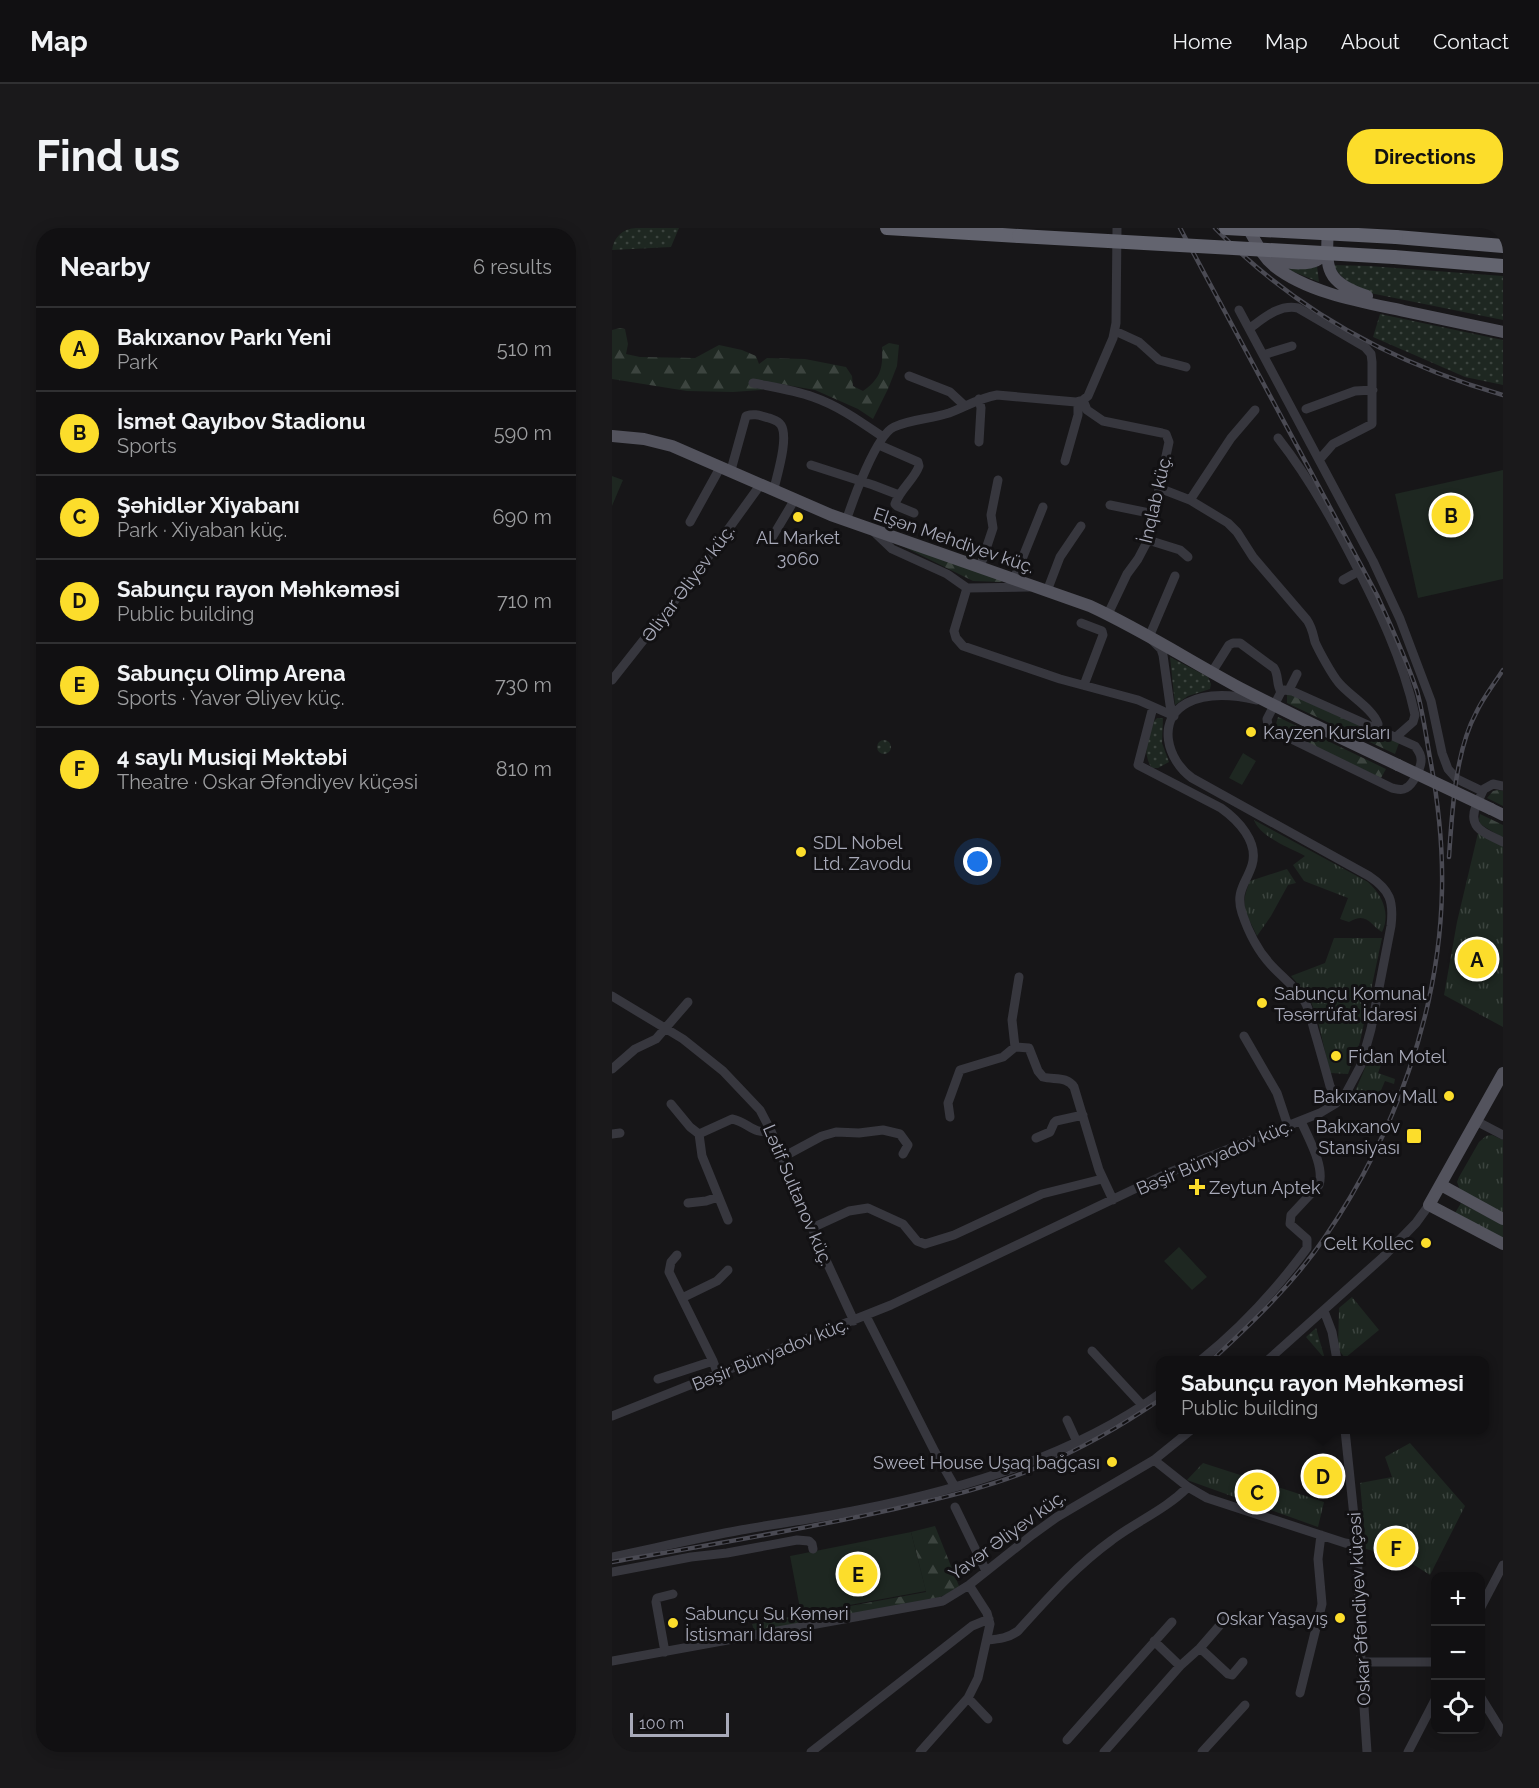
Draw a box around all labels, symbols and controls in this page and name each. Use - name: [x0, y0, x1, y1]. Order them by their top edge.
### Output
- text: Map: [30, 25, 88, 58]
- text: Home: [1173, 29, 1232, 54]
- text: Map: [1265, 29, 1308, 54]
- text: About: [1341, 29, 1400, 54]
- text: Contact: [1433, 29, 1509, 54]
- button: Directions: [1347, 129, 1503, 184]
- text: Find us: [36, 132, 180, 181]
- text: Nearby: [60, 252, 150, 282]
- text: 6 results: [473, 255, 552, 279]
- text: Bakıxanov Parkı Yeni: [117, 324, 331, 350]
- text: A: [73, 337, 86, 361]
- text: 510 m: [497, 337, 552, 361]
- text: Park: [117, 350, 158, 374]
- text: İsmət Qayıbov Stadionu: [117, 408, 366, 434]
- text: B: [73, 421, 86, 445]
- text: 590 m: [494, 421, 552, 445]
- text: Sports: [117, 434, 177, 458]
- street label: İnqlab küç.: [1135, 453, 1175, 545]
- text: Şəhidlər Xiyabanı: [117, 492, 300, 518]
- pin: B: [1432, 492, 1470, 538]
- street label: Elşən Mehdiyev küç.: [871, 503, 1037, 577]
- text: C: [73, 505, 86, 529]
- text: 690 m: [493, 505, 552, 529]
- marker: AL Market 3060: [791, 510, 805, 524]
- text: Park · Xiyaban küç.: [117, 518, 287, 542]
- street label: Əliyar Əliyev küç.: [637, 520, 739, 646]
- place label: AL Market 3060: [756, 527, 840, 569]
- text: Sabunçu rayon Məhkəməsi: [117, 576, 400, 602]
- text: D: [72, 589, 87, 613]
- text: 710 m: [497, 589, 552, 613]
- text: Public building: [117, 602, 254, 626]
- text: Sabunçu Olimp Arena: [117, 660, 346, 686]
- text: E: [73, 673, 86, 697]
- text: 730 m: [495, 673, 552, 697]
- text: Sports · Yavər Əliyev küç.: [117, 686, 345, 710]
- place label: Kayzen Kursları: [1263, 722, 1390, 743]
- marker: Kayzen Kursları: [1244, 725, 1258, 739]
- text: 4 saylı Musiqi Məktəbi: [117, 744, 347, 770]
- text: F: [74, 757, 85, 781]
- text: 810 m: [496, 757, 552, 781]
- text: Theatre · Oskar Əfəndiyev küçəsi: [117, 770, 418, 794]
- place label: SDL Nobel Ltd. Zavodu: [813, 832, 911, 874]
- marker: SDL Nobel Ltd. Zavodu: [794, 845, 808, 859]
- your location: [963, 847, 992, 876]
- pin: A: [1458, 936, 1496, 982]
- place label: Sabunçu Komunal Təsərrüfat İdarəsi: [1274, 983, 1426, 1025]
- marker: Sabunçu Komunal Təsərrüfat İdarəsi: [1255, 996, 1269, 1010]
- place label: Fidan Motel: [1348, 1046, 1446, 1067]
- marker: Fidan Motel: [1329, 1049, 1343, 1063]
- place label: Bakıxanov Mall: [1313, 1086, 1437, 1107]
- marker: Bakıxanov Mall: [1442, 1089, 1456, 1103]
- street label: Bəşir Bünyadov küç.: [1133, 1115, 1295, 1199]
- place label: Bakıxanov Stansiyası: [1315, 1116, 1400, 1158]
- street label: Lətif Sultanov küç.: [759, 1121, 837, 1269]
- marker: Bakıxanov Stansiyası: [1405, 1127, 1423, 1145]
- place label: Zeytun Aptek: [1209, 1177, 1321, 1198]
- marker: Zeytun Aptek: [1190, 1180, 1204, 1194]
- place label: Celt Kollec: [1324, 1233, 1414, 1254]
- marker: Celt Kollec: [1419, 1236, 1433, 1250]
- street label: Bəşir Bünyadov küç.: [689, 1313, 851, 1395]
- popup: [1156, 1356, 1489, 1434]
- text: Sabunçu rayon Məhkəməsi: [1181, 1370, 1464, 1396]
- text: Public building: [1181, 1396, 1318, 1420]
- place label: Sweet House Uşaq bağçası: [873, 1452, 1100, 1473]
- pin: D: [1304, 1454, 1342, 1498]
- marker: Sweet House Uşaq bağçası: [1105, 1455, 1119, 1469]
- pin: C: [1238, 1470, 1276, 1514]
- street label: Yavər Əliyev küç.: [945, 1486, 1069, 1584]
- street label: Oskar Əfəndiyev küçəsi: [1343, 1512, 1375, 1706]
- pin: F: [1376, 1526, 1416, 1570]
- pin: E: [838, 1552, 878, 1596]
- map controls: [1431, 1572, 1485, 1734]
- button: +: [1431, 1572, 1485, 1626]
- place label: Sabunçu Su Kəməri İstismarı İdarəsi: [685, 1603, 849, 1645]
- place label: Oskar Yaşayış: [1216, 1608, 1328, 1629]
- marker: Oskar Yaşayış: [1333, 1611, 1347, 1625]
- marker: Sabunçu Su Kəməri İstismarı İdarəsi: [666, 1616, 680, 1630]
- button: −: [1431, 1626, 1485, 1680]
- button: locate: [1431, 1680, 1485, 1734]
- scale bar: [630, 1710, 729, 1738]
- text: 100 m: [639, 1714, 684, 1733]

